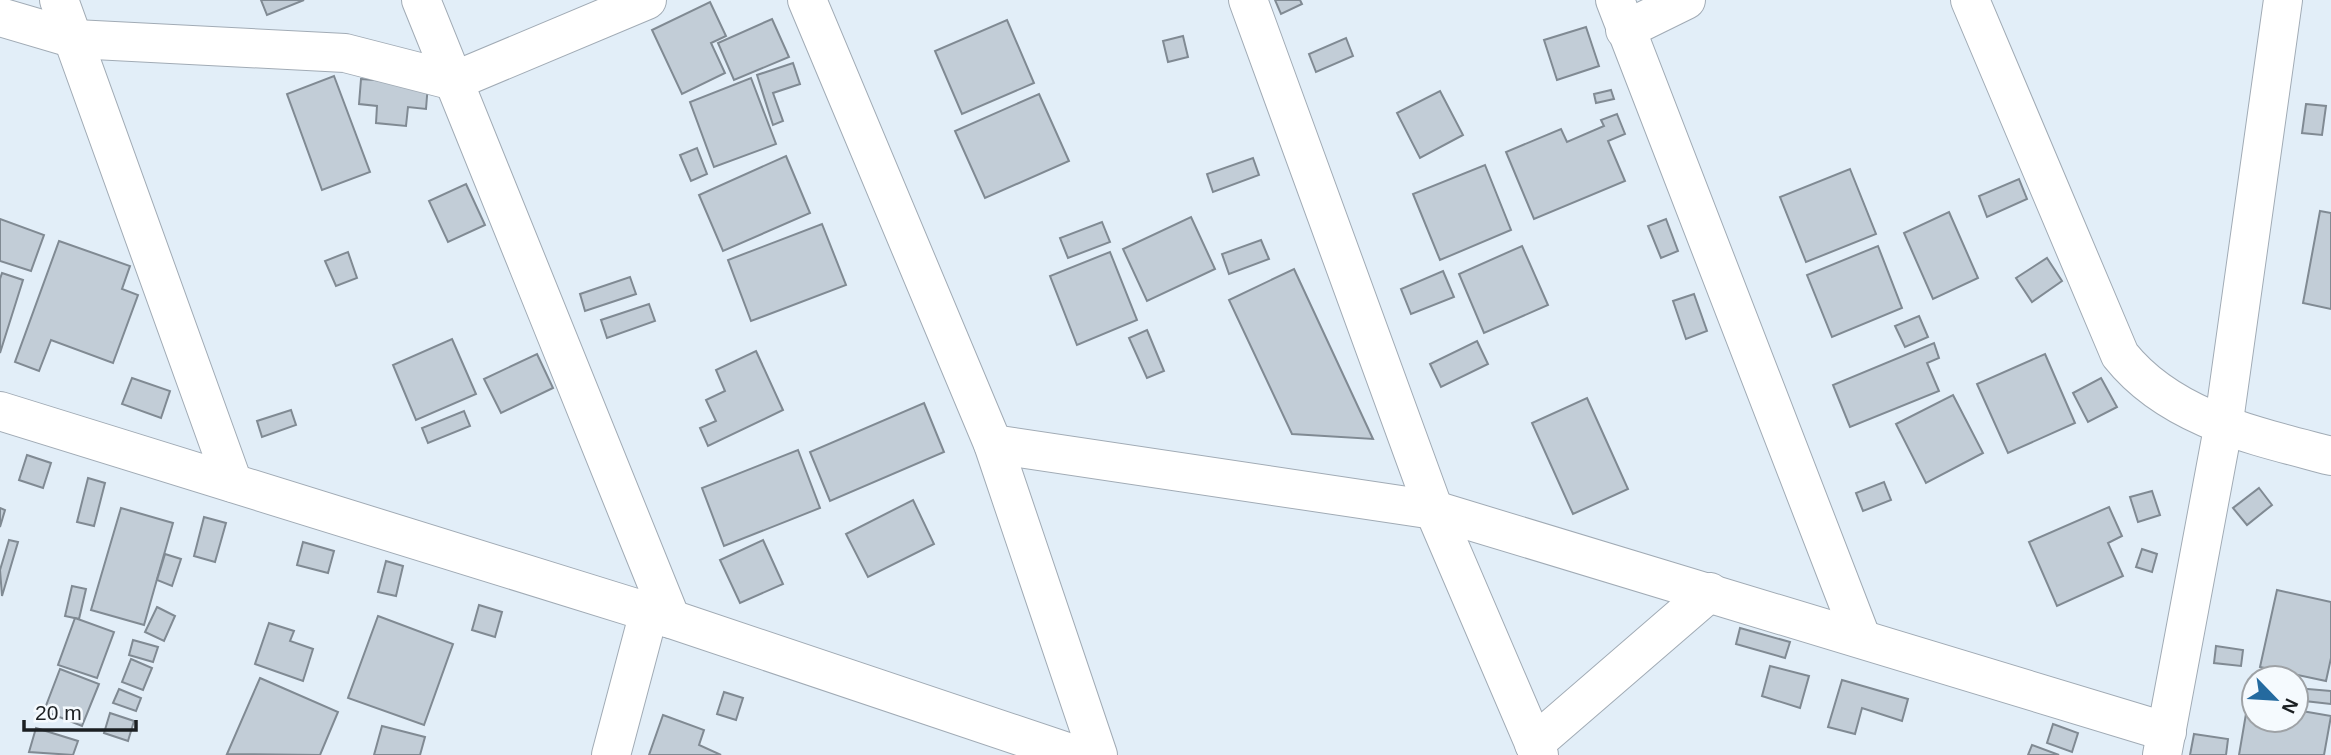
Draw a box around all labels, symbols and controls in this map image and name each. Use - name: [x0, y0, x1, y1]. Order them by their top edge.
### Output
- north arrow: [2240, 664, 2310, 734]
- scale bar: [24, 688, 136, 732]
- text: N: [2278, 695, 2302, 717]
- text: 20 m: [35, 701, 82, 724]

